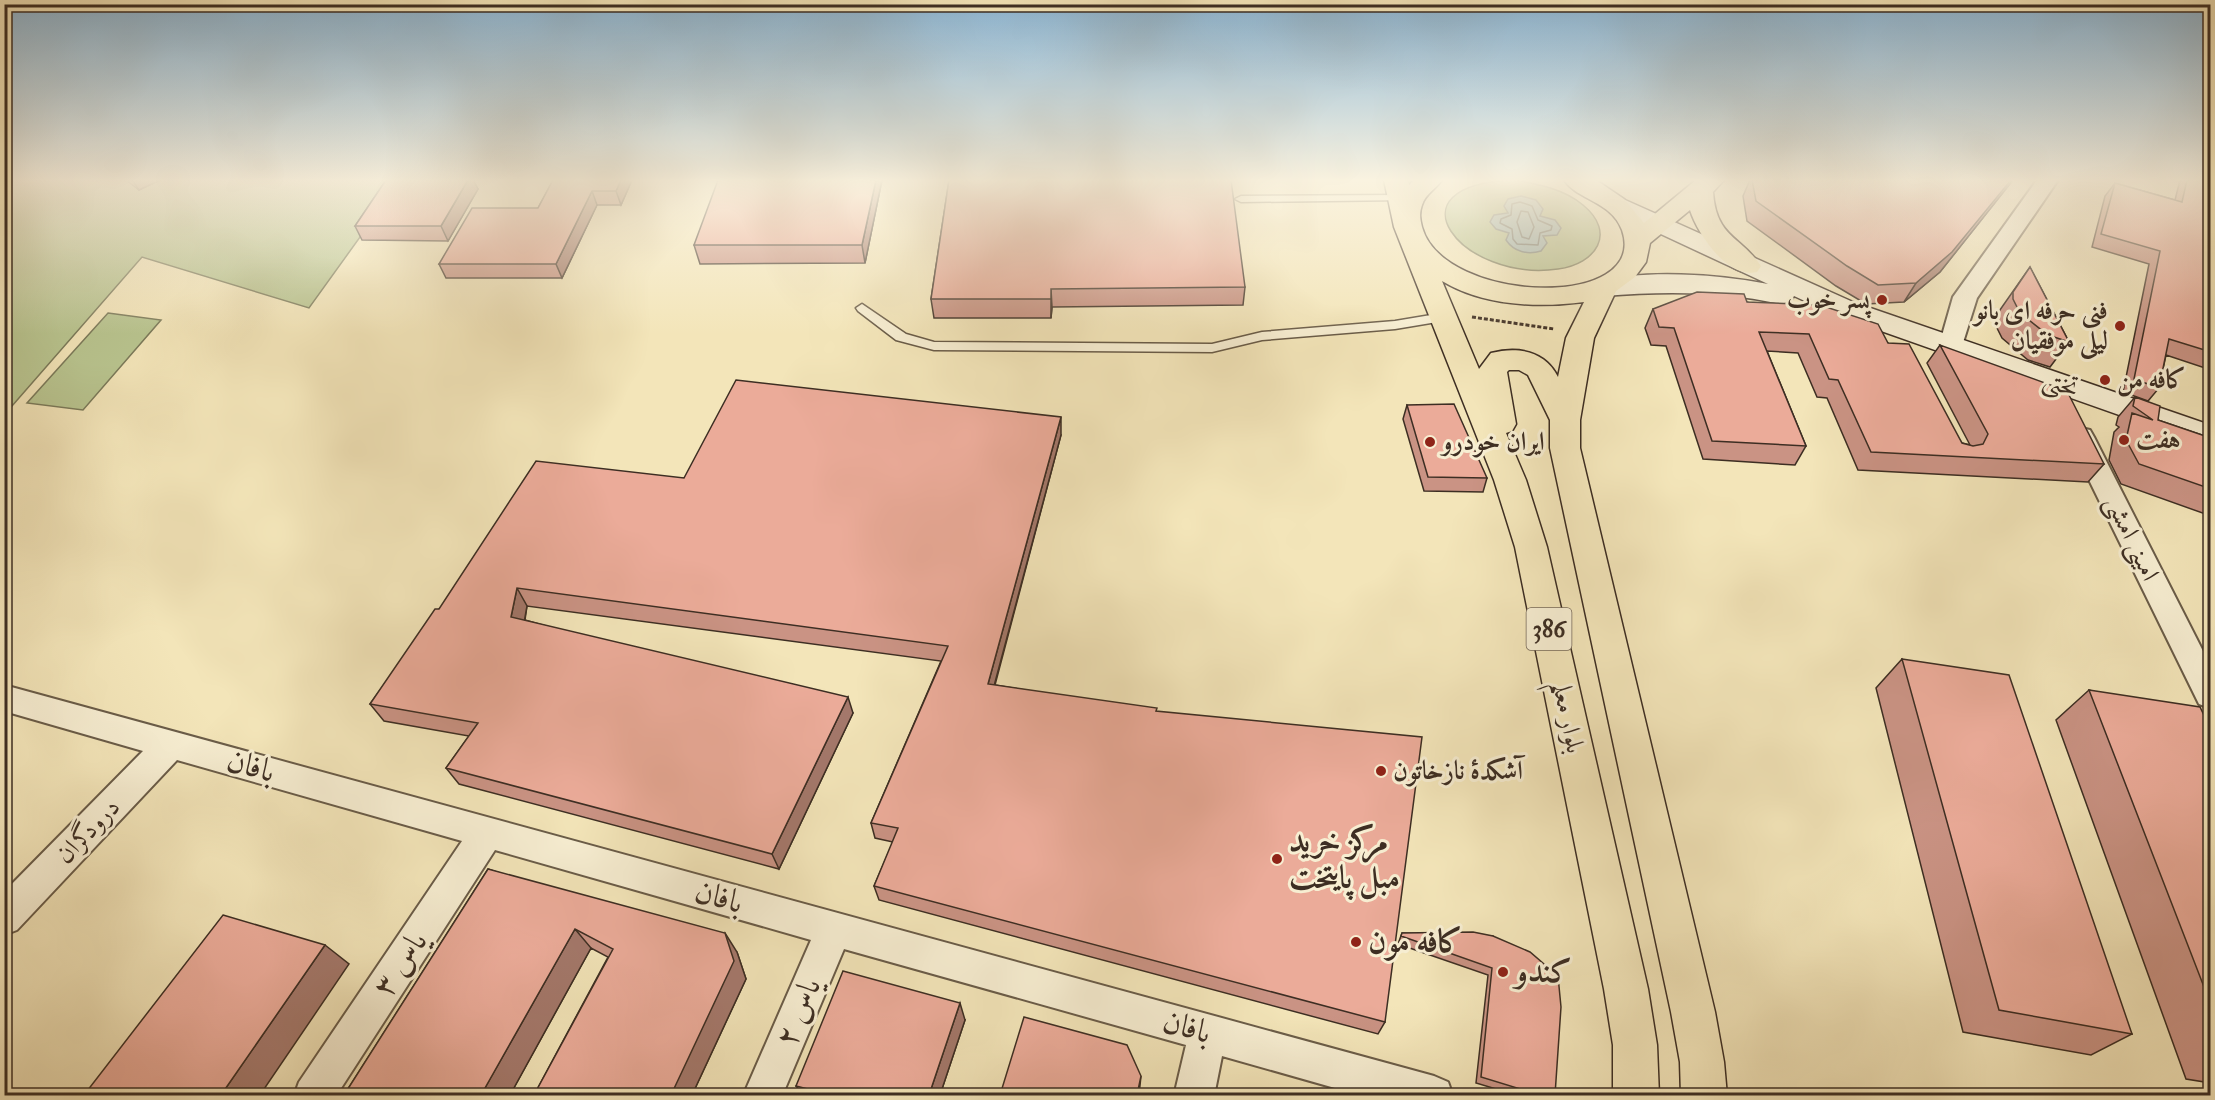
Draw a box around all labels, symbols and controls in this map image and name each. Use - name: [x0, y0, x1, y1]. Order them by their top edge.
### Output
- place label: پسر خوب: [1787, 284, 1872, 319]
- marker: پسر خوب: [1875, 293, 1889, 307]
- place label: فنی حرفه ای بانو لیلی موفقیان: [1971, 295, 2108, 361]
- marker: فنی حرفه ای بانو لیلی موفقیان: [2113, 319, 2127, 333]
- street label: تختی: [2038, 363, 2083, 407]
- place label: کافه من: [2117, 364, 2186, 397]
- marker: کافه من: [2098, 373, 2112, 387]
- place label: هفت: [2136, 424, 2181, 456]
- place label: ایران خودرو: [1439, 426, 1545, 458]
- marker: هفت: [2117, 433, 2131, 447]
- marker: ایران خودرو: [1423, 435, 1437, 449]
- street label: امینی امشی: [2096, 490, 2166, 587]
- road number: 386: [1526, 608, 1572, 650]
- street label: بلوار معلم: [1536, 678, 1591, 758]
- street label: بافان: [222, 740, 280, 792]
- place label: آشکدهٔ نازخاتون: [1393, 754, 1526, 787]
- marker: آشکدهٔ نازخاتون: [1374, 764, 1388, 778]
- street label: درودگران: [48, 790, 127, 871]
- place label: مرکز خرید مبل پایتخت: [1289, 821, 1400, 901]
- marker: مرکز خرید مبل پایتخت: [1270, 852, 1284, 866]
- street label: بافان: [690, 871, 748, 923]
- street label: یاس ۳: [364, 922, 437, 1004]
- place label: کافه مون: [1368, 922, 1463, 962]
- marker: کافه مون: [1349, 935, 1363, 949]
- place label: کندو: [1512, 952, 1572, 992]
- marker: کندو: [1496, 965, 1510, 979]
- street label: یاس ۲: [766, 970, 831, 1052]
- street label: بافان: [1158, 1001, 1216, 1053]

